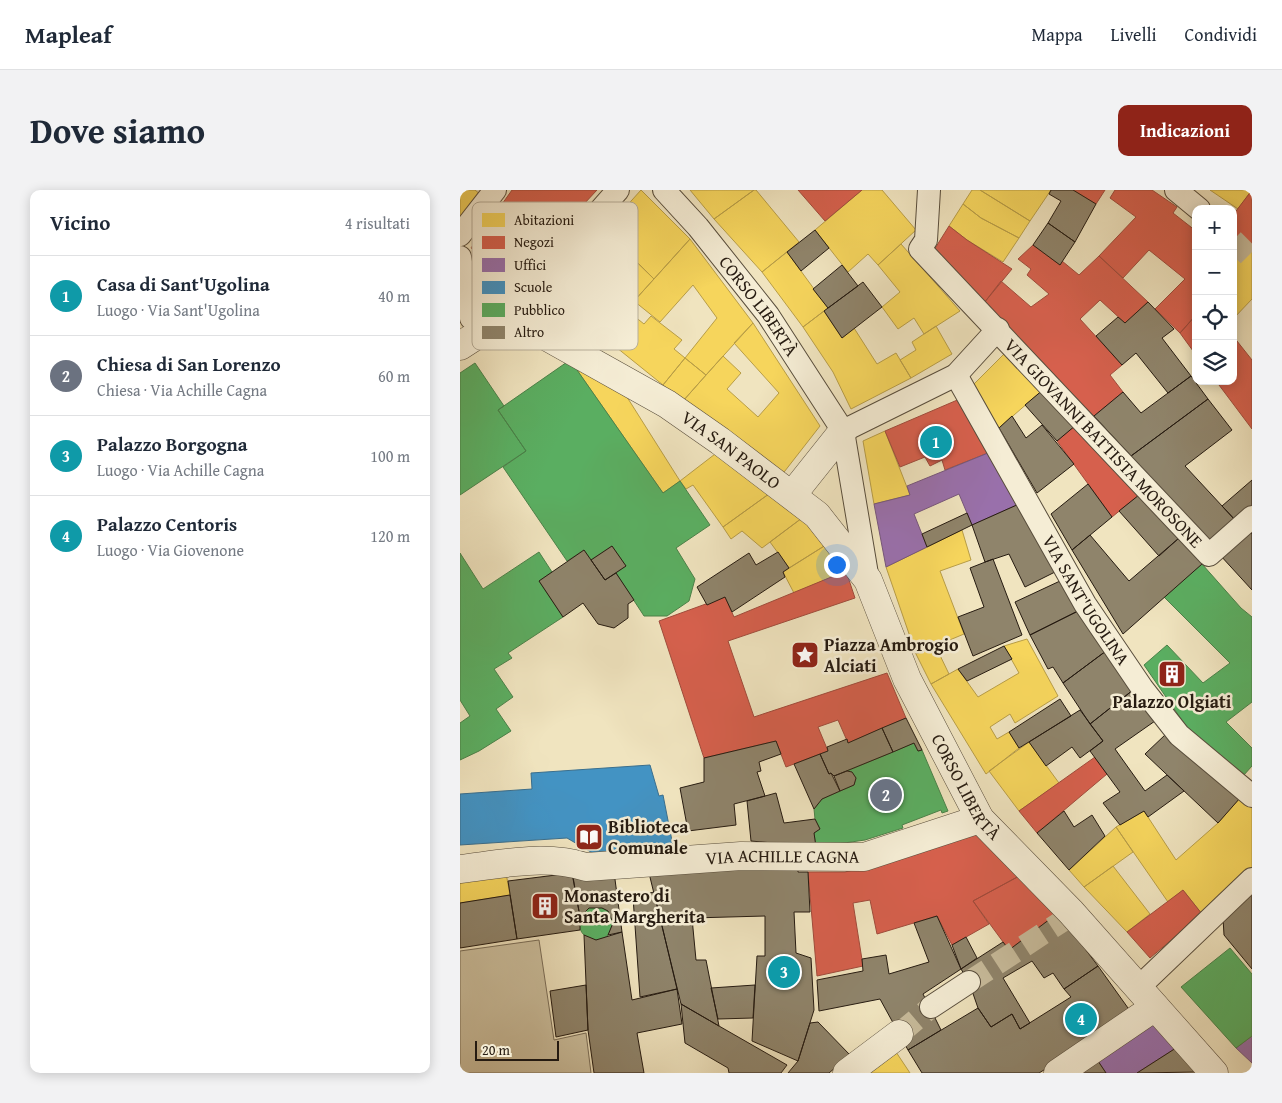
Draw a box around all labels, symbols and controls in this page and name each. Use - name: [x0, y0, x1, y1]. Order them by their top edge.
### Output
- text: Mapleaf: [25, 17, 112, 52]
- text: Mappa: [1031, 21, 1083, 48]
- text: Livelli: [1111, 21, 1157, 48]
- text: Condividi: [1185, 21, 1257, 48]
- text: Dove siamo: [30, 105, 205, 156]
- button: Indicazioni: [1118, 105, 1252, 156]
- legend: [472, 202, 638, 350]
- map controls: [1192, 205, 1237, 385]
- button: +: [1192, 205, 1237, 250]
- text: Vicino: [50, 207, 110, 238]
- text: Abitazioni: [514, 210, 574, 230]
- text: 4 risultati: [345, 211, 410, 235]
- text: Negozi: [514, 232, 554, 252]
- street label: CORSO LIBERTÀ: [713, 250, 805, 362]
- button: −: [1192, 250, 1237, 295]
- text: Uffici: [514, 255, 546, 275]
- text: Casa di Sant'Ugolina: [97, 270, 270, 298]
- text: Scuole: [514, 277, 553, 297]
- text: 1: [62, 284, 70, 308]
- text: 40 m: [378, 284, 410, 308]
- button: locate: [1192, 295, 1237, 340]
- text: Luogo · Via Sant'Ugolina: [97, 298, 260, 322]
- text: Pubblico: [514, 300, 565, 320]
- text: Altro: [514, 322, 544, 342]
- street label: VIA GIOVANNI BATTISTA MOROSONE: [998, 332, 1209, 554]
- button: layers: [1192, 340, 1237, 385]
- text: Chiesa di San Lorenzo: [97, 350, 281, 378]
- text: 2: [62, 364, 70, 388]
- text: 60 m: [378, 364, 410, 388]
- text: Chiesa · Via Achille Cagna: [97, 378, 267, 402]
- street label: VIA SAN PAOLO: [676, 404, 787, 496]
- pin: 1: [920, 423, 952, 461]
- text: Palazzo Borgogna: [97, 430, 248, 458]
- text: 3: [62, 444, 70, 468]
- text: 100 m: [370, 444, 410, 468]
- text: Luogo · Via Achille Cagna: [97, 458, 264, 482]
- text: Palazzo Centoris: [97, 510, 237, 538]
- text: 4: [62, 524, 70, 548]
- text: 120 m: [370, 524, 410, 548]
- street label: VIA SANT'UGOLINA: [1036, 530, 1137, 671]
- text: Luogo · Via Giovenone: [97, 538, 244, 562]
- your location: [824, 552, 850, 578]
- place label: Piazza Ambrogio Alciati: [824, 631, 959, 679]
- place icon: Piazza Ambrogio Alciati: [790, 640, 820, 670]
- building icon: Palazzo Olgiati: [1157, 659, 1187, 689]
- place label: Palazzo Olgiati: [1113, 688, 1232, 715]
- street label: CORSO LIBERTÀ: [925, 729, 1008, 846]
- pin: 2: [870, 776, 902, 814]
- place label: Biblioteca Comunale: [608, 813, 689, 861]
- library icon: Biblioteca Comunale: [574, 822, 604, 852]
- street label: VIA ACHILLE CAGNA: [705, 842, 860, 871]
- place label: Monastero di Santa Margherita: [564, 882, 706, 930]
- building icon: Monastero di Santa Margherita: [530, 891, 560, 921]
- pin: 3: [768, 953, 800, 991]
- pin: 4: [1065, 1000, 1097, 1038]
- scale bar: [475, 1038, 559, 1061]
- text: 20 m: [482, 1040, 510, 1060]

